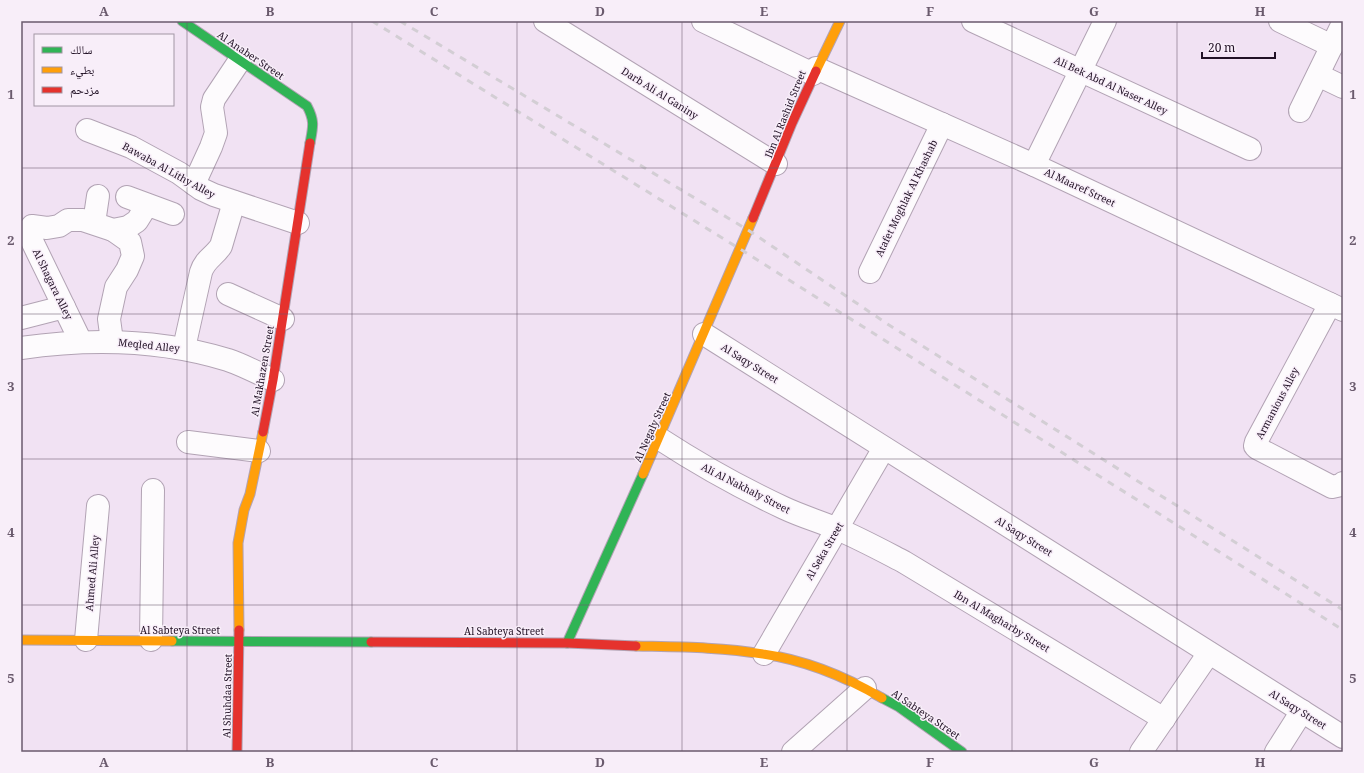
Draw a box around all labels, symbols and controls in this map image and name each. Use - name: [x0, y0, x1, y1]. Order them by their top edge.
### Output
- text: A: [99, 2, 109, 24]
- text: B: [266, 2, 275, 24]
- text: C: [430, 2, 439, 24]
- text: D: [595, 2, 605, 24]
- text: E: [760, 2, 769, 24]
- text: F: [926, 2, 934, 24]
- text: G: [1089, 2, 1099, 24]
- text: H: [1255, 2, 1266, 24]
- street label: Al Anaber Street: [213, 27, 288, 85]
- legend: [34, 34, 174, 106]
- scale bar: [1202, 34, 1275, 60]
- text: 20 m: [1208, 39, 1235, 60]
- text: سالك: [70, 41, 92, 62]
- street label: Ali Bek Abd Al Naser Alley: [1051, 53, 1170, 120]
- text: بطيء: [70, 61, 94, 82]
- street label: Darb Ali Al Ganiny: [617, 64, 701, 125]
- street label: Ibn Al Rashid Street: [761, 68, 812, 161]
- text: مزدحم: [70, 81, 99, 102]
- text: 1: [7, 85, 15, 107]
- text: 1: [1349, 85, 1357, 107]
- street label: Atafet Moghlak Al Khashab: [872, 137, 943, 260]
- street label: Bawaba Al Lithy Alley: [119, 139, 218, 204]
- street label: Al Maaref Street: [1041, 164, 1118, 213]
- text: 2: [7, 231, 15, 253]
- text: 2: [1349, 231, 1357, 253]
- street label: Al Shagara Alley: [27, 246, 76, 323]
- street label: Al Makhazen Street: [247, 324, 280, 418]
- street label: Meqled Alley: [117, 335, 181, 358]
- street label: Al Saqy Street: [717, 340, 782, 389]
- street label: Armanious Alley: [1252, 364, 1305, 443]
- text: 3: [7, 377, 15, 399]
- text: 3: [1349, 377, 1357, 399]
- street label: Al Negaly Street: [630, 389, 677, 465]
- street label: Ali Al Nakhaly Street: [698, 460, 793, 519]
- street label: Al Saqy Street: [991, 513, 1056, 562]
- street label: Al Seka Street: [802, 519, 849, 584]
- text: 4: [7, 523, 15, 545]
- text: 4: [1349, 523, 1357, 545]
- street label: Ahmed Ali Alley: [82, 534, 105, 612]
- street label: Ibn Al Magharby Street: [950, 587, 1053, 658]
- street label: Al Sabteya Street: [140, 623, 220, 640]
- street label: Al Sabteya Street: [464, 624, 544, 641]
- street label: Al Shuhdaa Street: [219, 653, 238, 738]
- text: 5: [7, 669, 15, 691]
- text: 5: [1349, 669, 1357, 691]
- street label: Al Sabteya Street: [887, 686, 963, 745]
- street label: Al Saqy Street: [1265, 686, 1330, 735]
- text: A: [99, 753, 109, 773]
- text: B: [266, 753, 275, 773]
- text: C: [430, 753, 439, 773]
- text: D: [595, 753, 605, 773]
- text: E: [760, 753, 769, 773]
- text: F: [926, 753, 934, 773]
- text: G: [1089, 753, 1099, 773]
- text: H: [1255, 753, 1266, 773]

